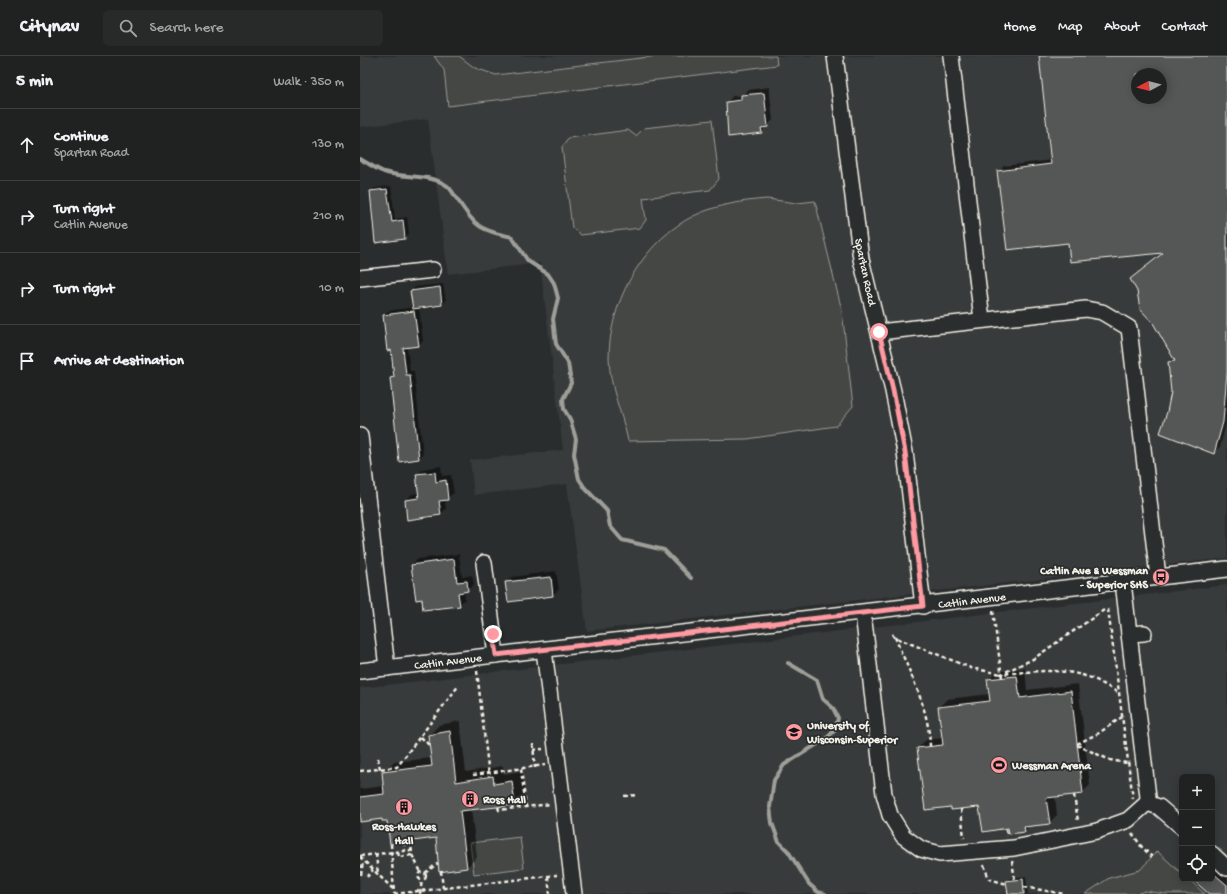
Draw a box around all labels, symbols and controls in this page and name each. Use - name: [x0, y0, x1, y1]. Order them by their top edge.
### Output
- search box: [103, 10, 383, 46]
- text: Citynav: [20, 16, 79, 39]
- icon: search: [117, 17, 139, 39]
- text: Search here: [149, 19, 223, 37]
- text: Home: [1004, 19, 1036, 36]
- text: Map: [1058, 19, 1082, 36]
- text: About: [1104, 19, 1140, 36]
- text: Contact: [1162, 19, 1207, 36]
- north arrow: [1131, 68, 1167, 104]
- text: 5 min: [16, 72, 53, 92]
- text: Walk · 350 m: [274, 75, 344, 90]
- text: Continue: [54, 128, 108, 146]
- icon: ahead: [16, 134, 38, 156]
- text: 130 m: [312, 137, 344, 152]
- text: Spartan Road: [54, 146, 128, 161]
- text: Turn right: [54, 200, 114, 218]
- icon: right: [16, 206, 38, 228]
- text: 210 m: [313, 209, 344, 224]
- text: Catlin Avenue: [54, 218, 128, 233]
- street label: Spartan Road: [850, 237, 878, 308]
- icon: right: [16, 278, 38, 300]
- text: Turn right: [54, 280, 114, 298]
- text: 10 m: [319, 281, 344, 296]
- route start: [870, 323, 888, 341]
- icon: arrive: [16, 350, 38, 372]
- text: Arrive at destination: [54, 352, 184, 370]
- place label: Catlin Ave & Wessman - Superior SHS: [1039, 565, 1148, 593]
- bus stop icon: Catlin Ave & Wessman - Superior SHS: [1151, 567, 1171, 587]
- street label: Catlin Avenue: [938, 591, 1008, 613]
- route end: [484, 625, 502, 643]
- street label: Catlin Avenue: [414, 652, 484, 674]
- place label: University of Wisconsin-Superior: [806, 720, 899, 748]
- school or university icon: University of Wisconsin-Superior: [784, 722, 804, 742]
- sports icon: Wessman Arena: [989, 755, 1009, 775]
- place label: Wessman Arena: [1011, 760, 1092, 774]
- map controls: [1179, 774, 1215, 882]
- button: +: [1179, 774, 1215, 810]
- building icon: Ross Hall: [460, 789, 480, 809]
- place label: Ross Hall: [482, 794, 526, 808]
- building icon: Ross-Hawkes Hall: [394, 797, 414, 817]
- button: −: [1179, 810, 1215, 846]
- place label: Ross-Hawkes Hall: [371, 821, 437, 849]
- button: locate: [1179, 846, 1215, 882]

